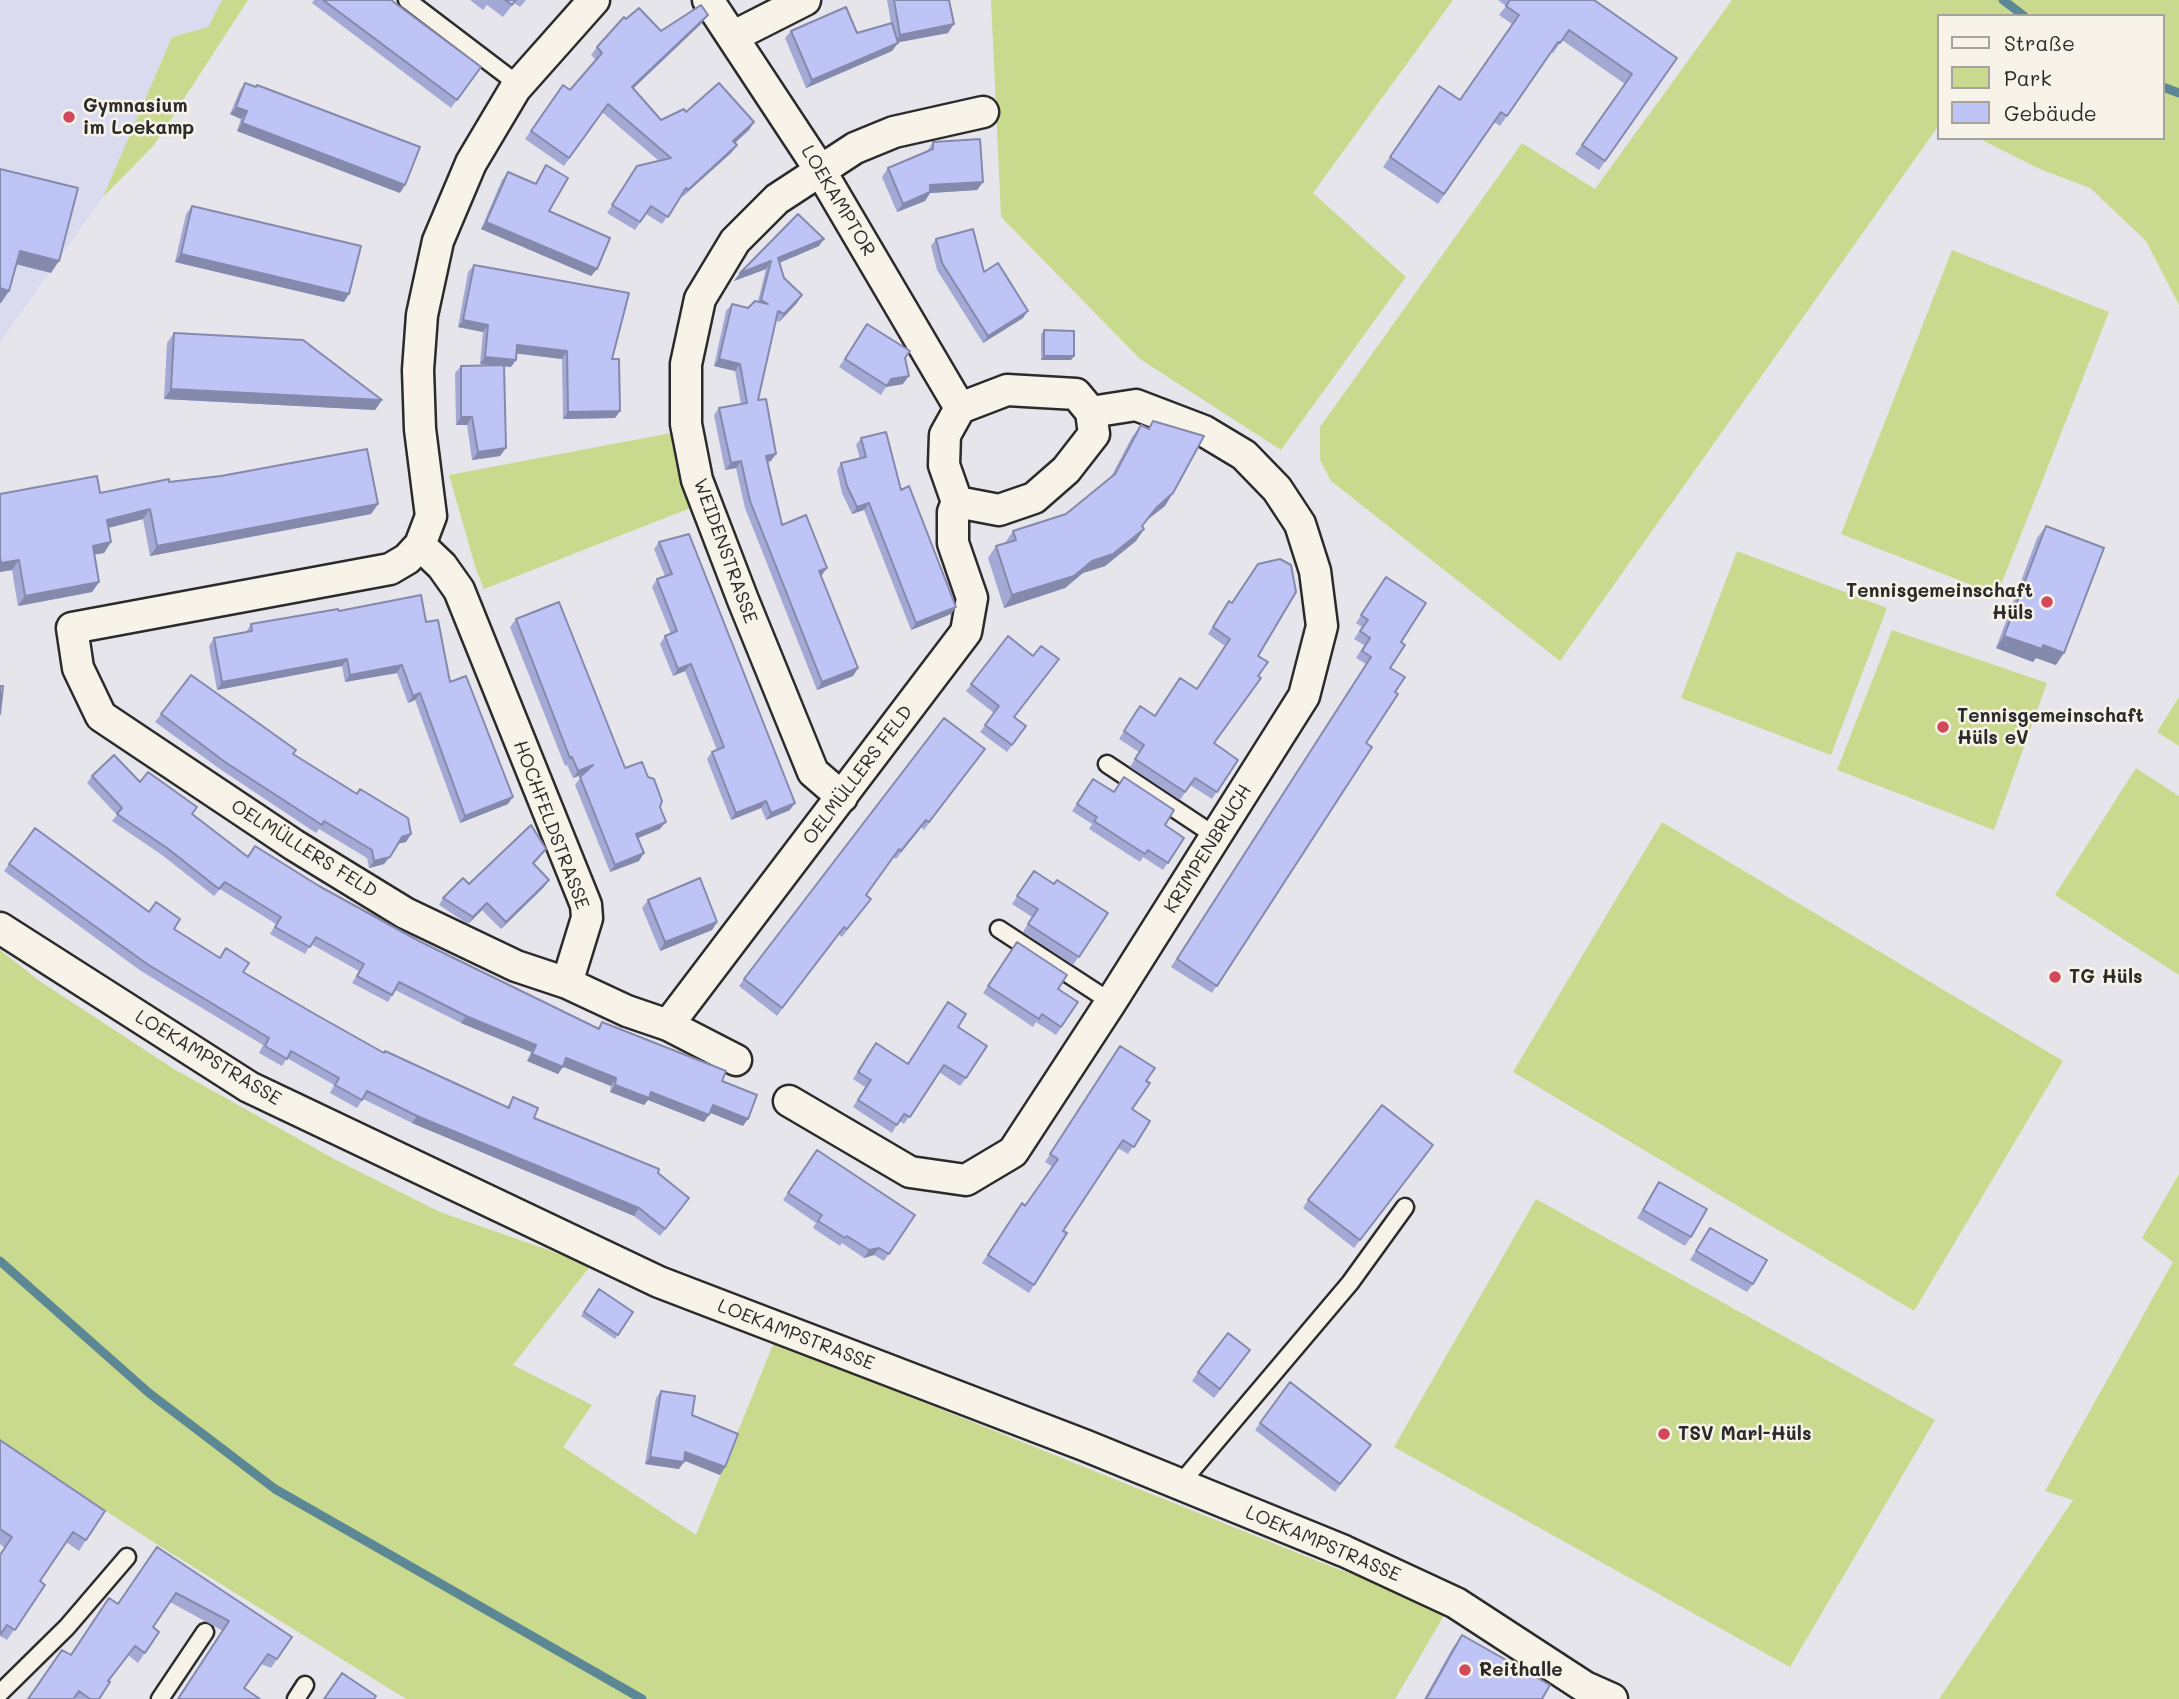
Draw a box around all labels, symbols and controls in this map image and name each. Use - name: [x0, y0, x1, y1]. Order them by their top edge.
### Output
- legend: [1938, 14, 2165, 140]
- text: Straße: [2004, 29, 2075, 56]
- text: Park: [2004, 64, 2052, 91]
- place label: Gymnasium im Loekamp: [83, 95, 194, 139]
- text: Gebäude: [2004, 99, 2097, 126]
- marker: Gymnasium im Loekamp: [61, 109, 77, 125]
- street label: LOEKAMPTOR: [796, 141, 880, 261]
- street label: WEIDENSTRASSE: [688, 475, 762, 627]
- place label: Tennisgemeinschaft Hüls: [1846, 580, 2033, 624]
- marker: Tennisgemeinschaft Hüls: [2039, 594, 2055, 610]
- street label: OELMÜLLERS FELD: [798, 701, 918, 849]
- place label: Tennisgemeinschaft Hüls eV: [1957, 705, 2144, 749]
- marker: Tennisgemeinschaft Hüls eV: [1935, 719, 1951, 735]
- street label: HOCHFELDSTRASSE: [508, 737, 594, 913]
- street label: KRIMPENBRUCH: [1159, 780, 1257, 918]
- street label: OELMÜLLERS FELD: [227, 795, 381, 903]
- place label: TG Hüls: [2069, 966, 2143, 988]
- marker: TG Hüls: [2047, 969, 2063, 985]
- street label: LOEKAMPSTRASSE: [131, 1005, 285, 1111]
- street label: LOEKAMPSTRASSE: [714, 1295, 878, 1375]
- place label: TSV Marl-Hüls: [1678, 1423, 1812, 1445]
- marker: TSV Marl-Hüls: [1656, 1426, 1672, 1442]
- street label: LOEKAMPSTRASSE: [1242, 1501, 1404, 1587]
- place label: Reithalle: [1479, 1659, 1563, 1681]
- marker: Reithalle: [1457, 1662, 1473, 1678]

